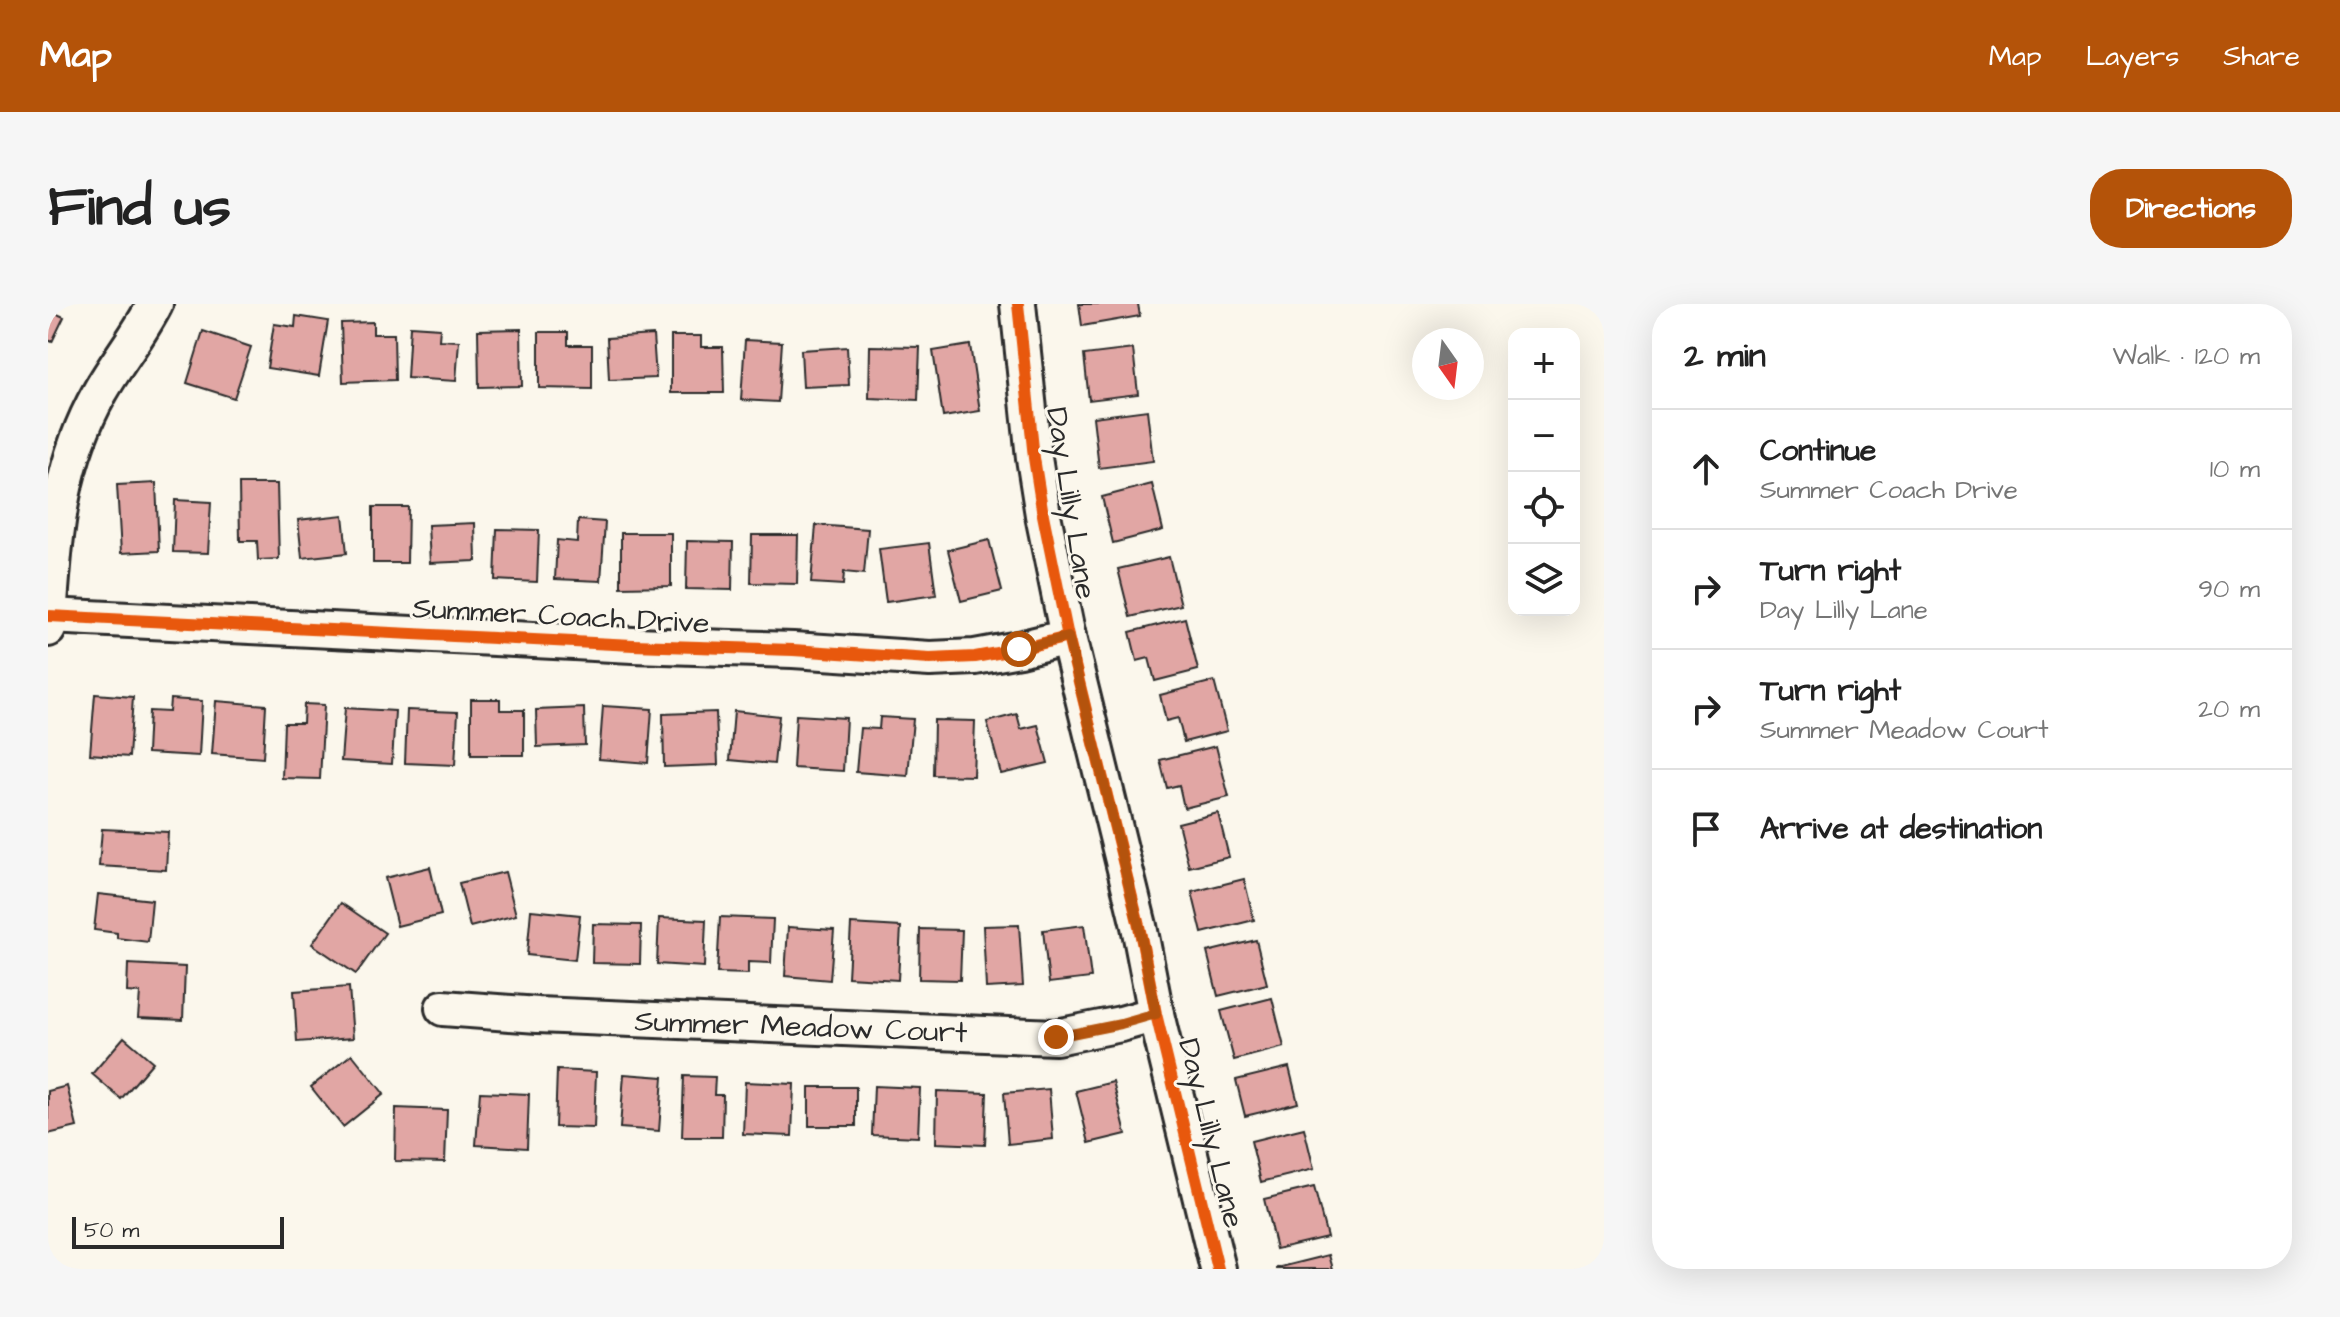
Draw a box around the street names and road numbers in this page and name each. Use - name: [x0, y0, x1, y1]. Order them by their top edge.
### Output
- street label: Day Lilly Lane: [1034, 404, 1107, 602]
- street label: Summer Coach Drive: [411, 587, 711, 645]
- street label: Summer Meadow Court: [634, 1000, 968, 1054]
- street label: Day Lilly Lane: [1166, 1034, 1255, 1233]

